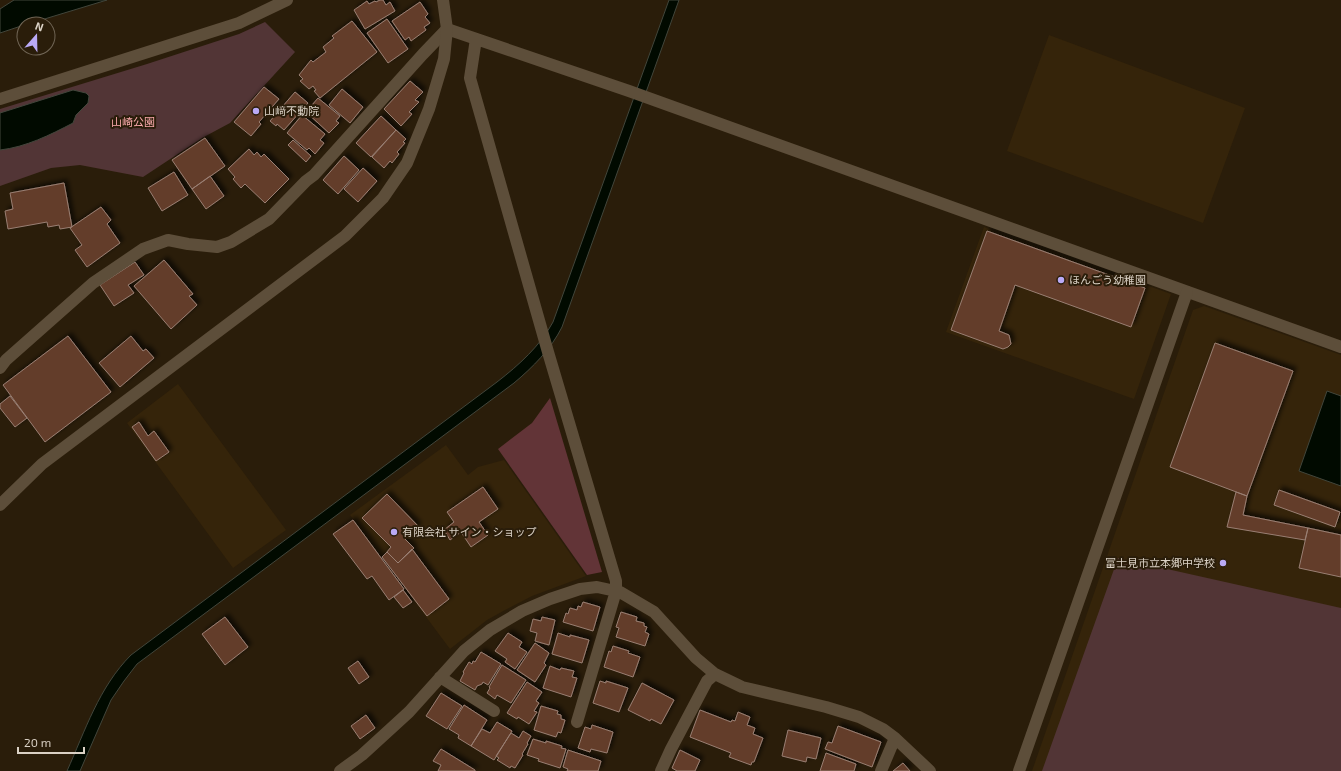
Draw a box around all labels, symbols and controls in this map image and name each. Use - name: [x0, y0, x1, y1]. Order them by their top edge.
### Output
- north arrow: [16, 16, 56, 56]
- text: N: [34, 19, 46, 34]
- place label: 山﨑不動院: [264, 104, 319, 117]
- marker: 山﨑不動院: [251, 106, 261, 116]
- park label: 山崎公園: [111, 115, 155, 128]
- place label: ほんごう幼稚園: [1069, 273, 1146, 286]
- marker: ほんごう幼稚園: [1056, 275, 1066, 285]
- place label: 有限会社 サイン・ショップ: [402, 525, 536, 538]
- marker: 有限会社 サイン・ショップ: [389, 527, 399, 537]
- place label: 富士見市立本郷中学校: [1105, 556, 1215, 569]
- marker: 富士見市立本郷中学校: [1218, 558, 1228, 568]
- scale bar: [18, 729, 84, 755]
- text: 20 m: [24, 735, 51, 749]

